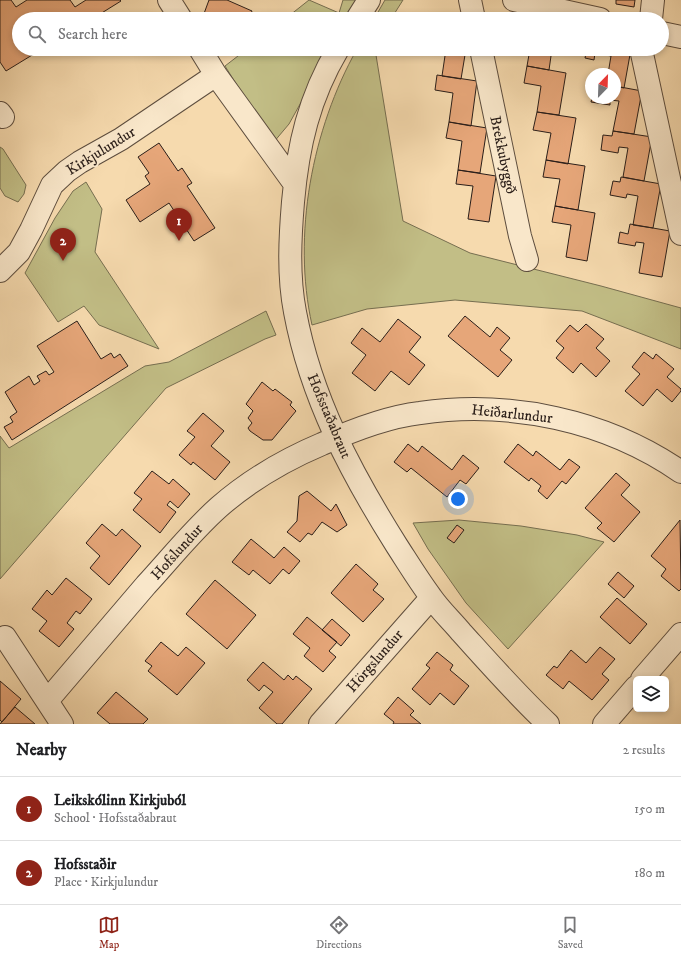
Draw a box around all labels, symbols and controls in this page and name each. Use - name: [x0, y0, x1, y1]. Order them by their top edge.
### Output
- search box: [12, 12, 669, 56]
- icon: search: [26, 23, 48, 45]
- text: Search here: [58, 25, 127, 44]
- north arrow: [585, 68, 621, 104]
- street label: Brekkubyggð: [485, 114, 521, 196]
- street label: Kirkjulundur: [63, 122, 139, 180]
- pin: 1: [166, 208, 192, 241]
- pin: 2: [50, 228, 76, 261]
- street label: Hofsstaðabraut: [303, 371, 355, 461]
- street label: Heiðarlundur: [470, 400, 554, 428]
- your location: [448, 489, 468, 509]
- street label: Hofslundur: [147, 520, 207, 584]
- street label: Hörgslundur: [342, 625, 408, 696]
- map controls: [633, 676, 669, 712]
- button: layers: [633, 676, 669, 712]
- text: Nearby: [16, 739, 66, 761]
- text: 2 results: [623, 742, 665, 758]
- text: Leikskólinn Kirkjuból: [54, 791, 186, 810]
- text: 1: [27, 801, 31, 817]
- text: 150 m: [634, 801, 665, 817]
- text: School · Hofsstaðabraut: [54, 810, 177, 826]
- text: Hofsstaðir: [54, 855, 116, 874]
- text: 2: [26, 865, 32, 881]
- text: 180 m: [634, 865, 665, 881]
- text: Place · Kirkjulundur: [54, 874, 158, 890]
- tab: Map: [98, 914, 120, 952]
- tab: Directions: [316, 914, 362, 952]
- tab: Saved: [558, 914, 583, 952]

